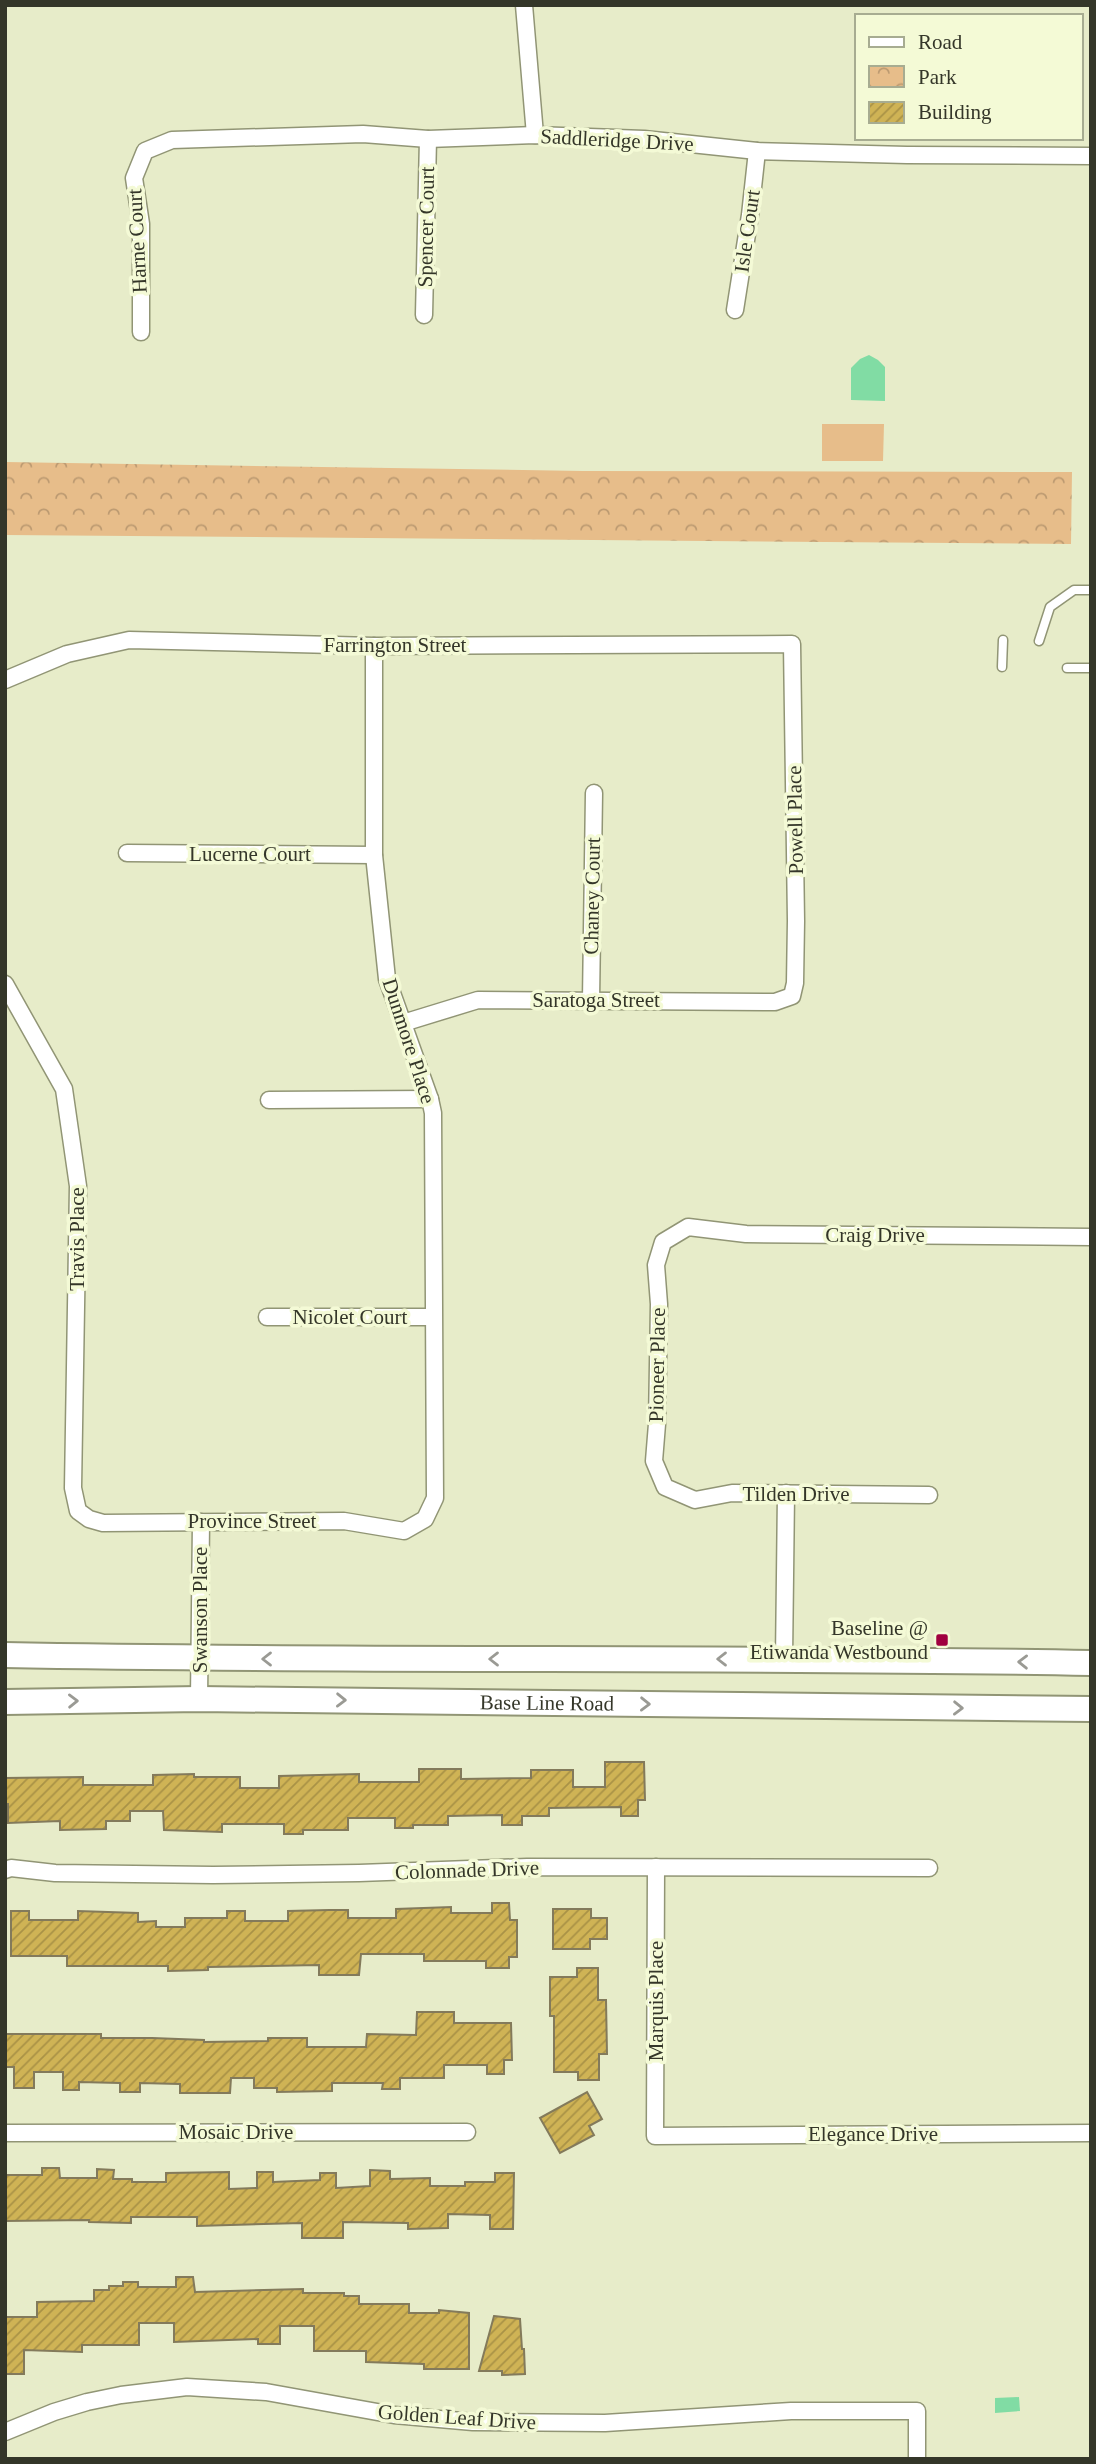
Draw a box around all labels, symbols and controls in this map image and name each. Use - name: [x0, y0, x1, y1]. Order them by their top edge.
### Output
- legend: [855, 14, 1082, 140]
- text: Road: [918, 30, 963, 54]
- text: Park: [918, 65, 957, 89]
- text: Building: [918, 100, 992, 124]
- street label: Saddleridge Drive: [540, 124, 694, 156]
- street label: Spencer Court: [413, 166, 439, 288]
- street label: Harne Court: [122, 188, 152, 294]
- street label: Isle Court: [729, 188, 765, 274]
- street label: Farrington Street: [324, 633, 467, 657]
- street label: Powell Place: [782, 765, 808, 875]
- street label: Chaney Court: [579, 837, 605, 955]
- street label: Lucerne Court: [189, 842, 311, 866]
- street label: Dunmore Place: [377, 975, 441, 1107]
- street label: Saratoga Street: [532, 988, 660, 1012]
- street label: Travis Place: [65, 1187, 89, 1291]
- street label: Craig Drive: [825, 1223, 925, 1247]
- street label: Nicolet Court: [293, 1305, 408, 1329]
- street label: Pioneer Place: [644, 1307, 670, 1423]
- street label: Tilden Drive: [742, 1482, 850, 1506]
- street label: Province Street: [188, 1509, 317, 1533]
- street label: Swanson Place: [188, 1547, 212, 1673]
- place label: Baseline @ Etiwanda Westbound: [750, 1616, 928, 1664]
- marker: Baseline @ Etiwanda Westbound: [934, 1632, 950, 1648]
- one-way arrow: [261, 1651, 271, 1667]
- one-way arrow: [488, 1651, 499, 1667]
- one-way arrow: [716, 1651, 726, 1667]
- one-way arrow: [1017, 1654, 1027, 1670]
- street label: Base Line Road: [480, 1690, 615, 1716]
- one-way arrow: [336, 1692, 346, 1708]
- one-way arrow: [68, 1693, 79, 1708]
- one-way arrow: [640, 1696, 651, 1711]
- one-way arrow: [953, 1700, 964, 1715]
- street label: Colonnade Drive: [395, 1855, 539, 1885]
- street label: Marquis Place: [644, 1941, 668, 2061]
- street label: Mosaic Drive: [179, 2120, 293, 2144]
- street label: Elegance Drive: [808, 2122, 938, 2146]
- street label: Golden Leaf Drive: [377, 2399, 537, 2435]

